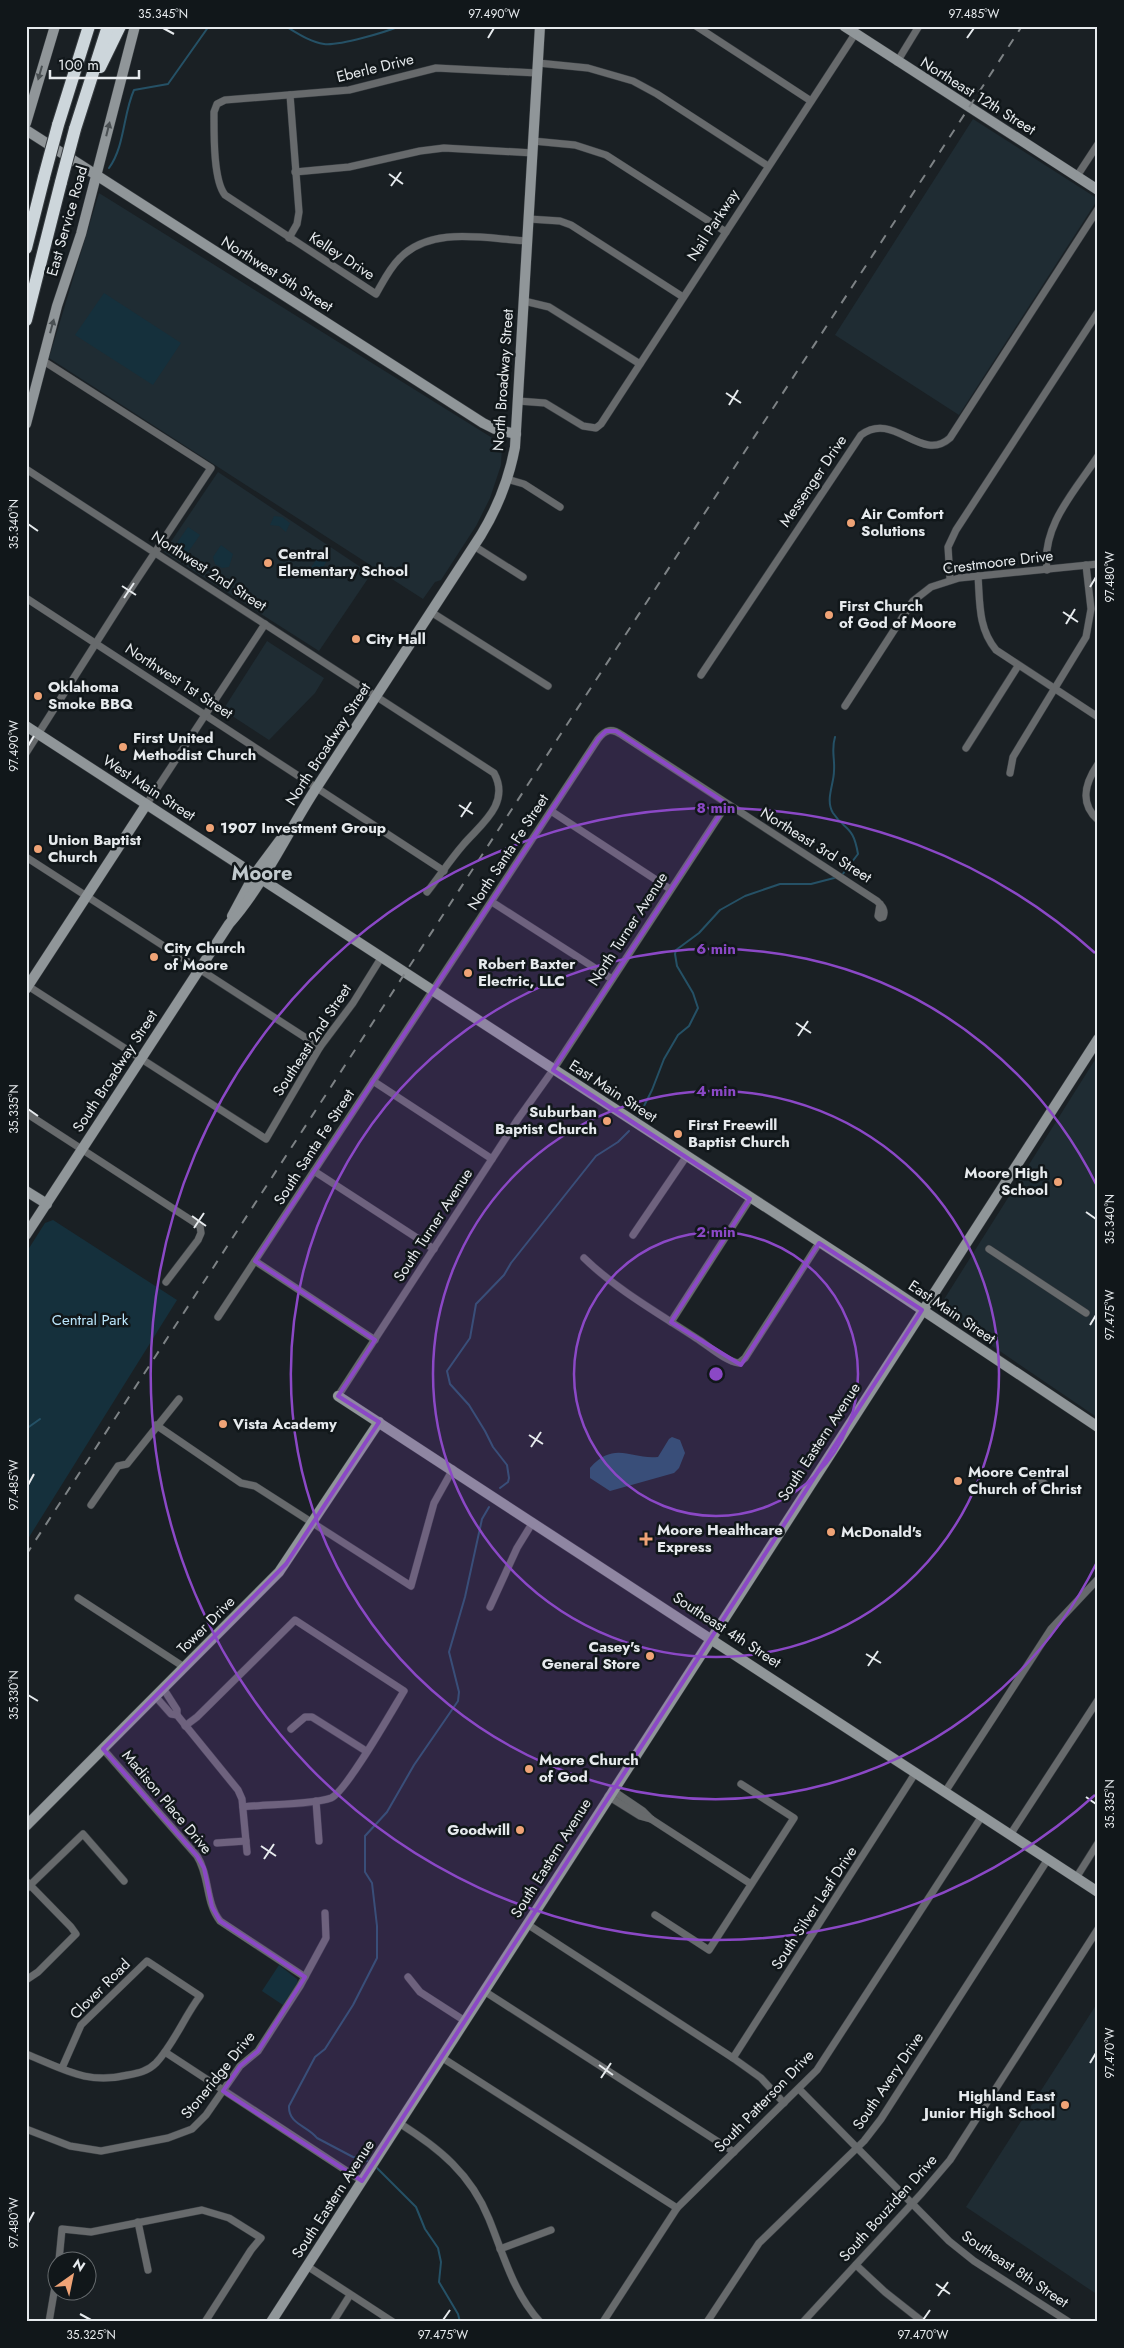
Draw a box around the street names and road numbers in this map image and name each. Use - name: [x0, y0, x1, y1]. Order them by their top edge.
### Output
- street label: Eberle Drive: [334, 48, 416, 88]
- street label: Northeast 12th Street: [916, 52, 1040, 141]
- street label: East Service Road: [41, 163, 93, 279]
- street label: Nail Parkway: [682, 184, 745, 265]
- street label: Kelley Drive: [305, 226, 379, 286]
- street label: Northwest 5th Street: [217, 231, 338, 318]
- street label: North Broadway Street: [487, 308, 519, 452]
- street label: Messenger Drive: [774, 430, 852, 531]
- street label: Northwest 2nd Street: [147, 525, 271, 617]
- street label: Crestmoore Drive: [942, 544, 1055, 580]
- street label: Northwest 1st Street: [121, 638, 238, 724]
- street label: North Broadway Street: [280, 678, 376, 810]
- street label: West Main Street: [98, 750, 200, 827]
- street label: North Santa Fe Street: [462, 789, 554, 914]
- street label: Northeast 3rd Street: [756, 802, 876, 888]
- street label: North Turner Avenue: [583, 868, 673, 990]
- street label: Southeast 2nd Street: [267, 979, 357, 1101]
- street label: South Broadway Street: [67, 1005, 163, 1136]
- street label: East Main Street: [565, 1054, 662, 1128]
- street label: South Santa Fe Street: [268, 1085, 360, 1209]
- street label: South Turner Avenue: [388, 1164, 478, 1286]
- street label: East Main Street: [904, 1275, 1000, 1350]
- street label: South Eastern Avenue: [772, 1378, 866, 1506]
- street label: Southeast 4th Street: [668, 1587, 786, 1674]
- street label: Tower Drive: [172, 1591, 240, 1659]
- street label: Madison Place Drive: [117, 1745, 217, 1859]
- street label: South Eastern Avenue: [505, 1794, 597, 1922]
- street label: South Silver Leaf Drive: [766, 1842, 862, 1974]
- street label: Clover Road: [65, 1954, 135, 2024]
- street label: Stoneridge Drive: [176, 2026, 260, 2124]
- street label: South Avery Drive: [847, 2028, 929, 2134]
- street label: South Patterson Drive: [709, 2045, 819, 2157]
- street label: South Eastern Avenue: [286, 2135, 380, 2263]
- street label: South Bouziden Drive: [834, 2149, 942, 2266]
- street label: Southeast 8th Street: [957, 2225, 1073, 2313]

